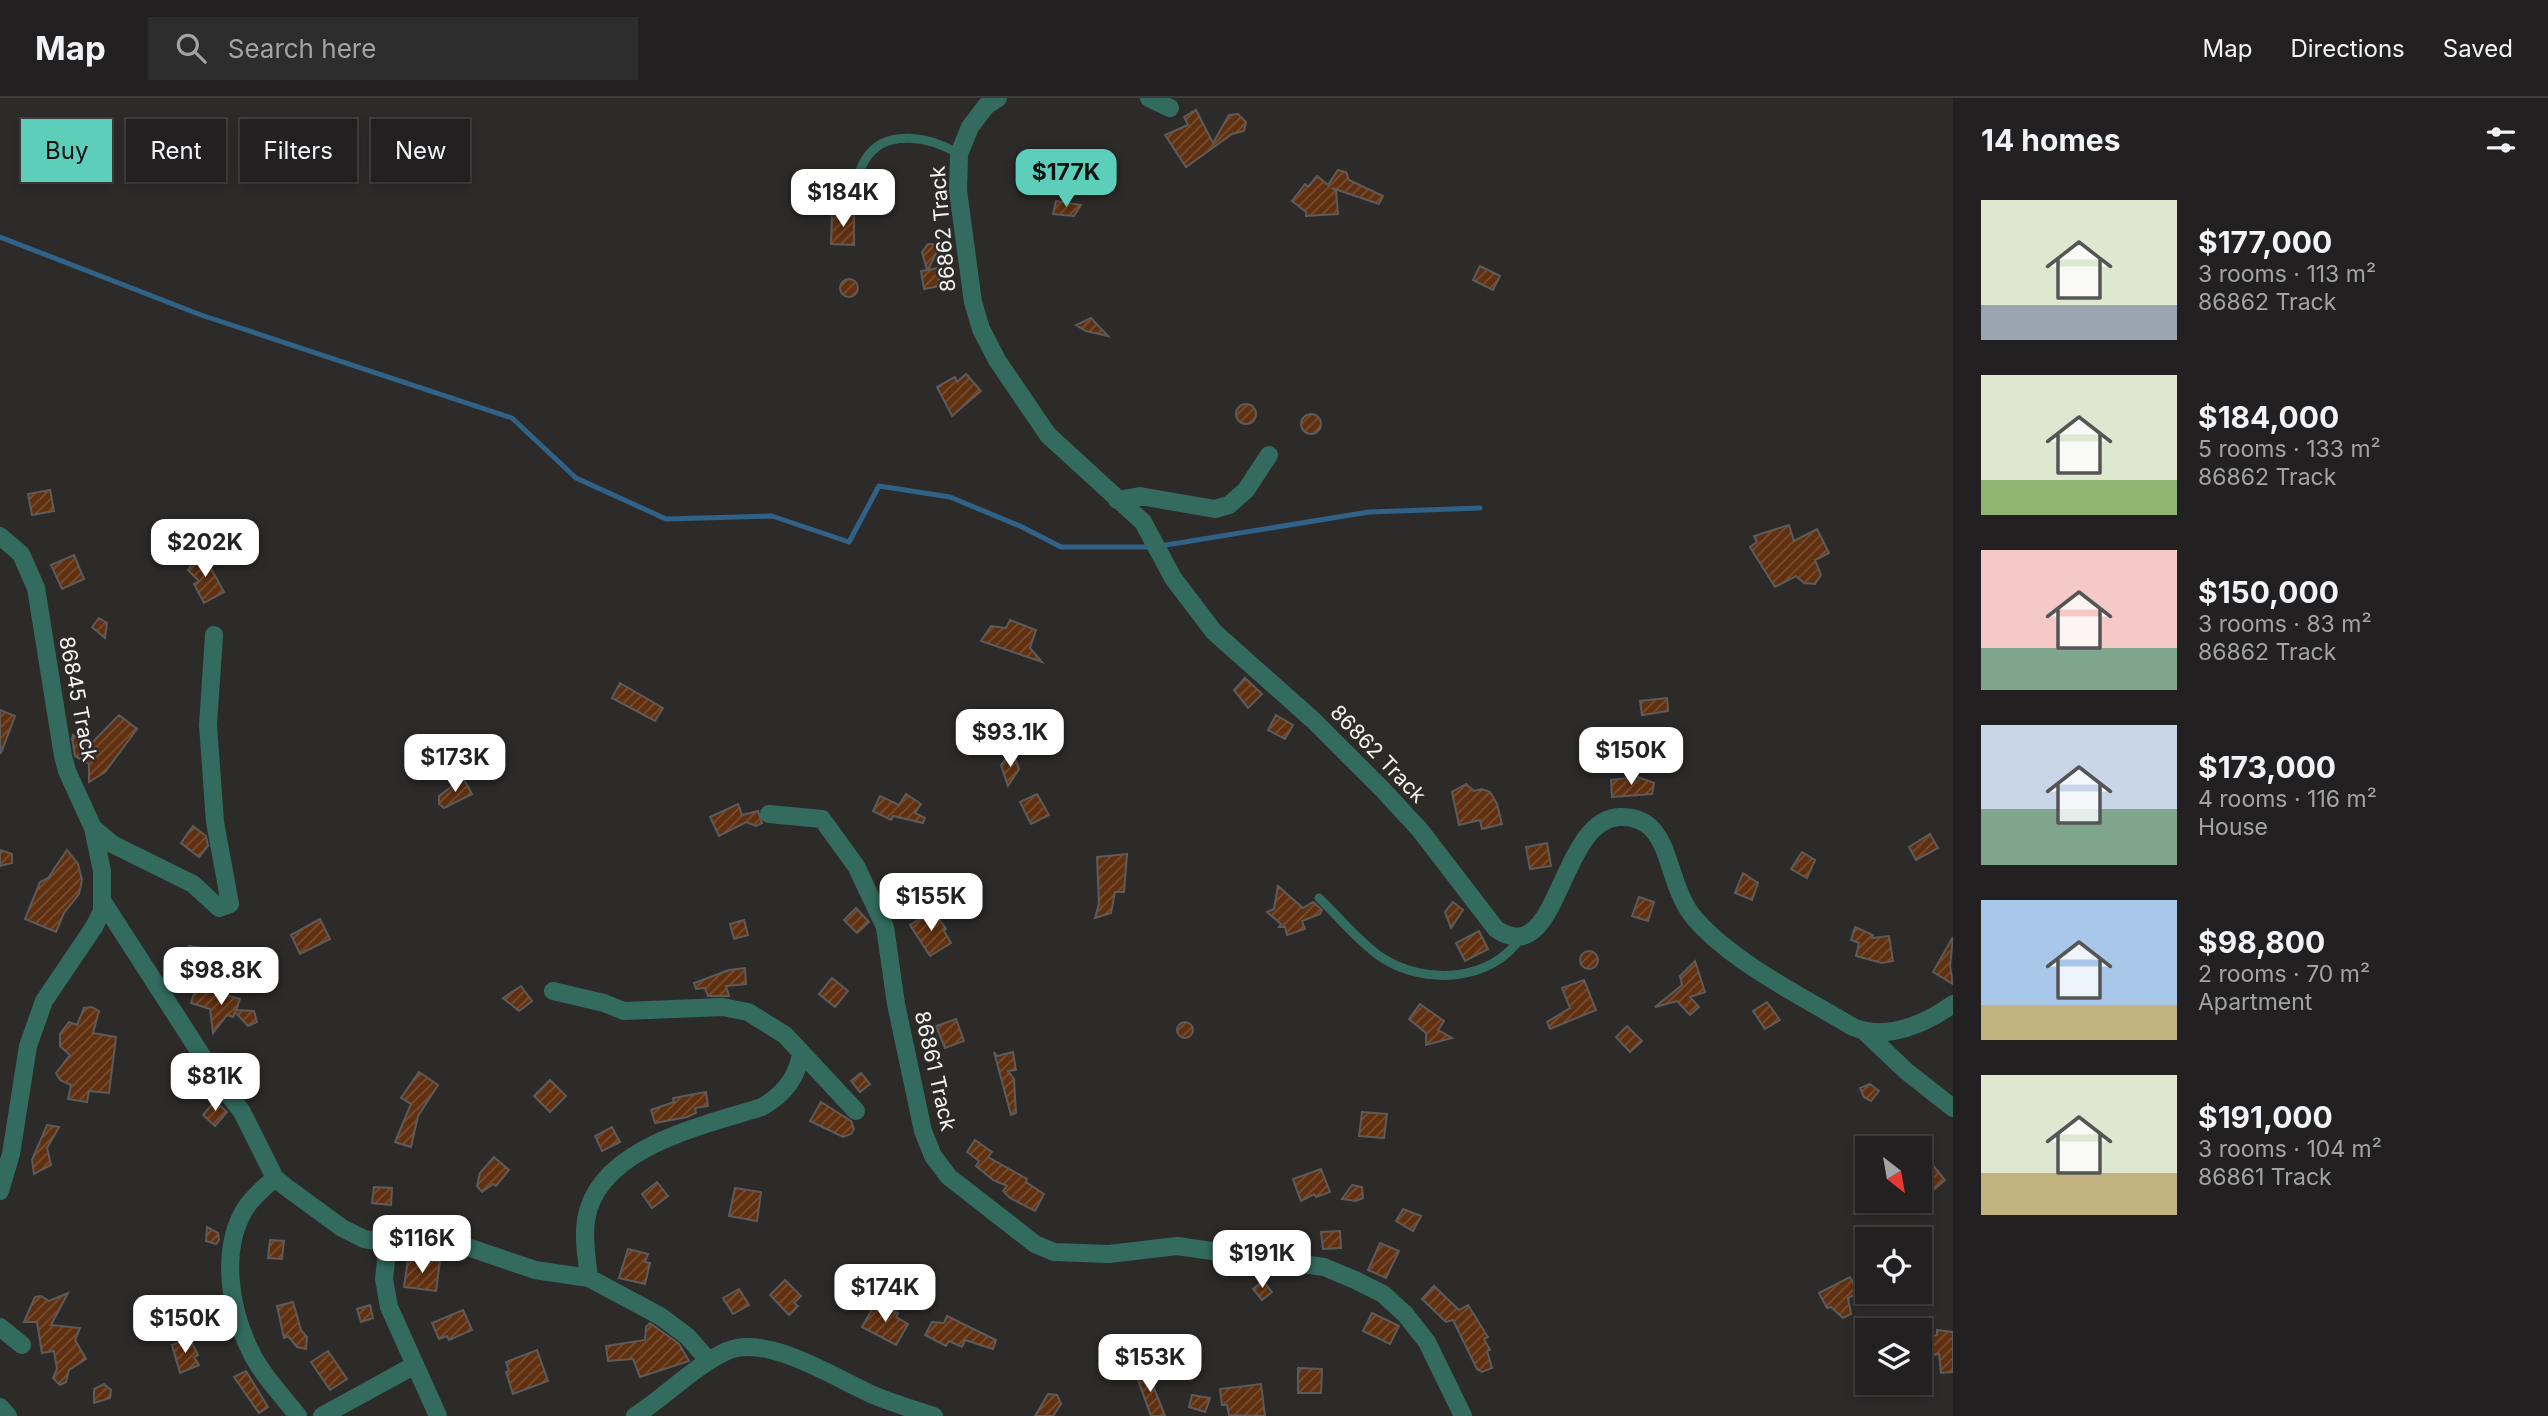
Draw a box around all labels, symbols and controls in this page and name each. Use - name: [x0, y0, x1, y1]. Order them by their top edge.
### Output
- search box: [148, 17, 638, 80]
- text: Map: [35, 28, 106, 68]
- icon: search: [172, 29, 210, 67]
- text: Search here: [228, 33, 376, 64]
- text: Map: [2203, 34, 2252, 63]
- text: Directions: [2290, 34, 2405, 63]
- text: Saved: [2443, 34, 2513, 63]
- chip: Buy: [21, 119, 112, 182]
- chip: Rent: [126, 119, 226, 182]
- chip: Filters: [240, 119, 357, 182]
- chip: New: [371, 119, 470, 182]
- icon: filters: [2482, 121, 2520, 159]
- text: 14 homes: [1981, 122, 2120, 158]
- pin: $177K: [1017, 150, 1115, 209]
- text: $177K: [1032, 158, 1100, 186]
- street label: 86862 Track: [925, 165, 960, 293]
- pin: $184K: [794, 170, 892, 229]
- text: $184K: [807, 178, 879, 206]
- text: $177,000: [2198, 224, 2332, 260]
- icon: home: [2037, 228, 2121, 312]
- text: 3 rooms · 113 m²: [2198, 260, 2376, 288]
- text: 86862 Track: [2198, 288, 2336, 316]
- text: $184,000: [2198, 399, 2339, 435]
- icon: home: [2037, 403, 2121, 487]
- text: 5 rooms · 133 m²: [2198, 435, 2381, 463]
- text: 86862 Track: [2198, 463, 2336, 491]
- pin: $202K: [156, 519, 254, 579]
- text: $202K: [167, 528, 243, 556]
- text: $150,000: [2198, 574, 2339, 610]
- icon: home: [2037, 578, 2121, 662]
- text: 3 rooms · 83 m²: [2198, 610, 2372, 638]
- street label: 86845 Track: [54, 634, 103, 764]
- text: 86862 Track: [2198, 638, 2336, 666]
- street label: 86862 Track: [1325, 700, 1432, 808]
- pin: $93.1K: [953, 710, 1067, 769]
- text: $93.1K: [972, 718, 1048, 746]
- pin: $150K: [1582, 728, 1680, 787]
- pin: $173K: [406, 734, 504, 794]
- text: $150K: [1595, 736, 1667, 764]
- text: $173K: [420, 743, 490, 771]
- text: $173,000: [2198, 749, 2336, 785]
- icon: home: [2037, 753, 2121, 837]
- text: 4 rooms · 116 m²: [2198, 785, 2377, 813]
- text: House: [2198, 813, 2268, 841]
- pin: $155K: [882, 874, 980, 933]
- text: $155K: [896, 882, 966, 910]
- text: $98,800: [2198, 924, 2325, 960]
- icon: home: [2037, 928, 2121, 1012]
- pin: $98.8K: [164, 948, 278, 1007]
- text: $98.8K: [179, 956, 263, 984]
- text: 2 rooms · 70 m²: [2198, 960, 2370, 988]
- text: Apartment: [2198, 988, 2312, 1016]
- street label: 86861 Track: [910, 1009, 962, 1134]
- pin: $81K: [174, 1054, 256, 1113]
- text: $81K: [187, 1062, 243, 1090]
- text: $191,000: [2198, 1099, 2333, 1135]
- icon: home: [2037, 1103, 2121, 1187]
- text: 3 rooms · 104 m²: [2198, 1135, 2382, 1163]
- north arrow: [1855, 1136, 1932, 1213]
- map controls: [1855, 1136, 1932, 1395]
- text: 86861 Track: [2198, 1163, 2332, 1191]
- pin: $116K: [373, 1216, 471, 1275]
- text: $116K: [389, 1224, 455, 1252]
- button: locate: [1855, 1227, 1932, 1304]
- pin: $191K: [1213, 1230, 1311, 1290]
- text: $191K: [1229, 1239, 1295, 1267]
- pin: $174K: [836, 1264, 934, 1324]
- text: $174K: [850, 1273, 920, 1301]
- pin: $150K: [136, 1296, 234, 1355]
- text: $150K: [149, 1304, 221, 1332]
- button: layers: [1855, 1318, 1932, 1395]
- pin: $153K: [1101, 1334, 1199, 1394]
- text: $153K: [1114, 1343, 1186, 1371]

